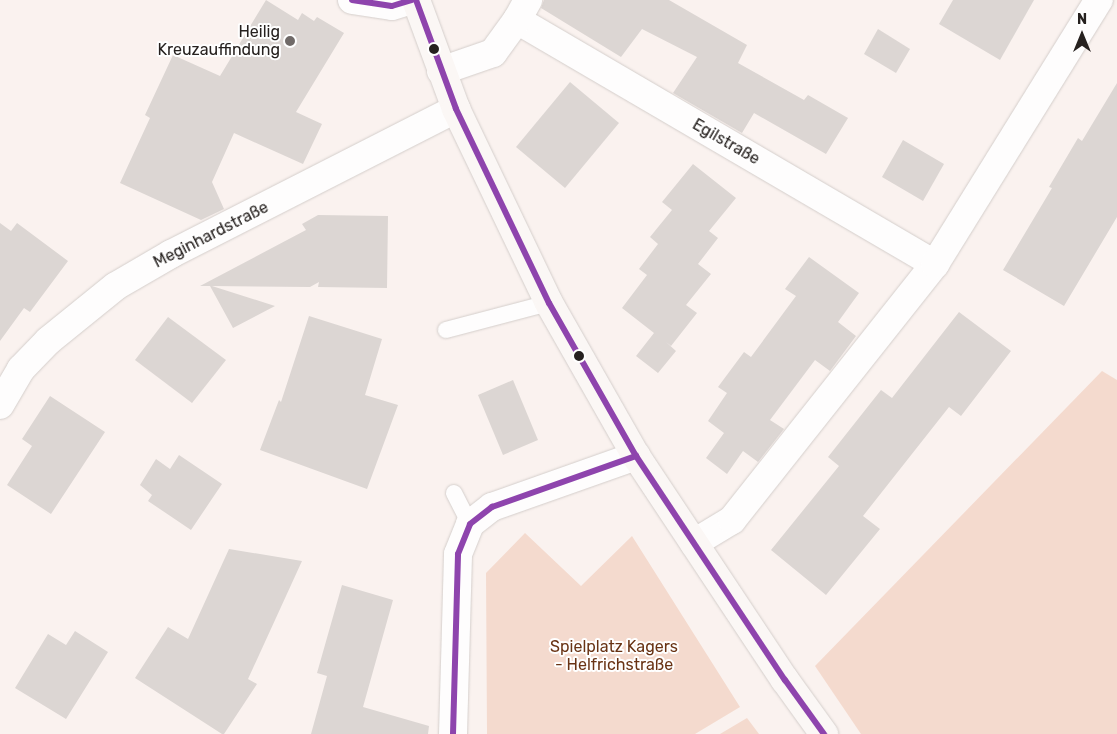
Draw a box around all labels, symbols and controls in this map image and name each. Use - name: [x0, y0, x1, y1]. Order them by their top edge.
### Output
- north arrow: [1057, 10, 1107, 60]
- text: N: [1077, 11, 1087, 28]
- place label: Heilig Kreuzauffindung: [157, 22, 280, 60]
- marker: Heilig Kreuzauffindung: [284, 35, 296, 47]
- unlabelled marker: [429, 44, 439, 54]
- street label: Egilstraße: [689, 115, 763, 169]
- street label: Meginhardstraße: [150, 198, 272, 272]
- unlabelled marker: [574, 351, 584, 361]
- park label: Spielplatz Kagers - Helfrichstraße: [550, 637, 678, 675]

